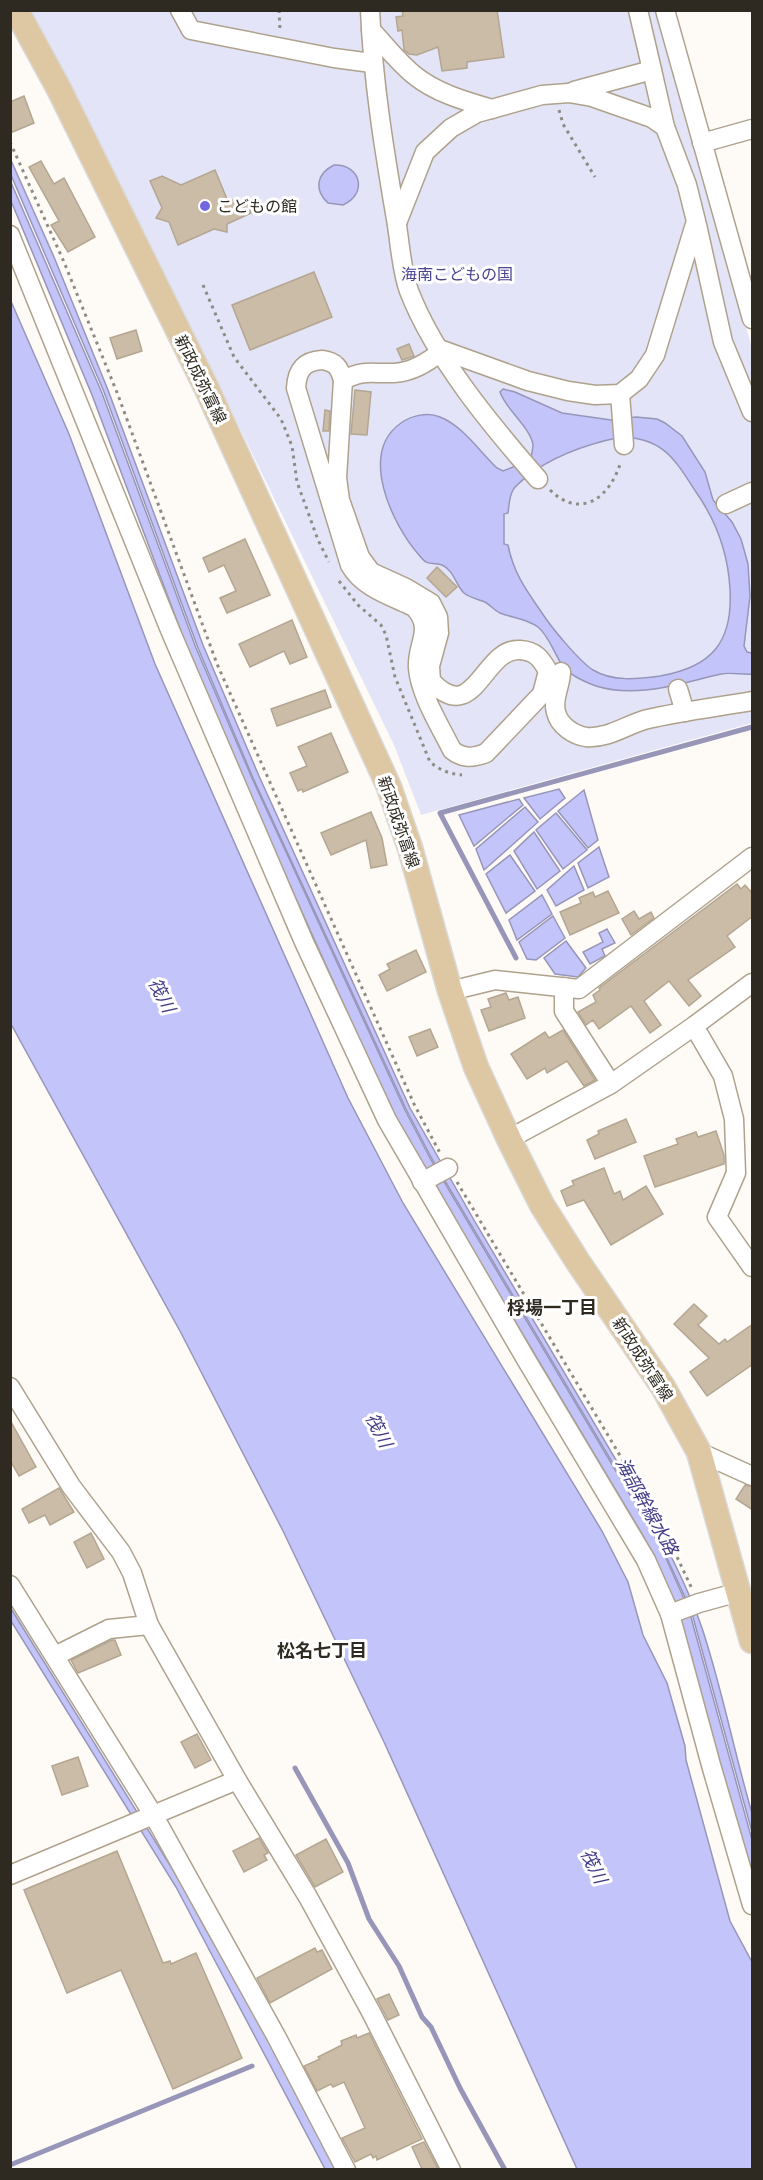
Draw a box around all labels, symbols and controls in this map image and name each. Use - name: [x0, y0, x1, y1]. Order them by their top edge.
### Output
- place label: こどもの館: [217, 196, 297, 216]
- marker: こどもの館: [198, 199, 212, 213]
- park label: 海南こどもの国: [401, 264, 513, 284]
- street label: 新政成弥富線: [171, 331, 231, 427]
- street label: 新政成弥富線: [374, 773, 424, 871]
- water label: 筏川: [144, 974, 181, 1018]
- district label: 桴場一丁目: [507, 1296, 597, 1319]
- street label: 新政成弥富線: [608, 1313, 678, 1405]
- water label: 筏川: [361, 1409, 398, 1453]
- water label: 海部幹線水路: [611, 1453, 684, 1561]
- district label: 松名七丁目: [277, 1639, 367, 1662]
- water label: 筏川: [576, 1845, 613, 1889]

